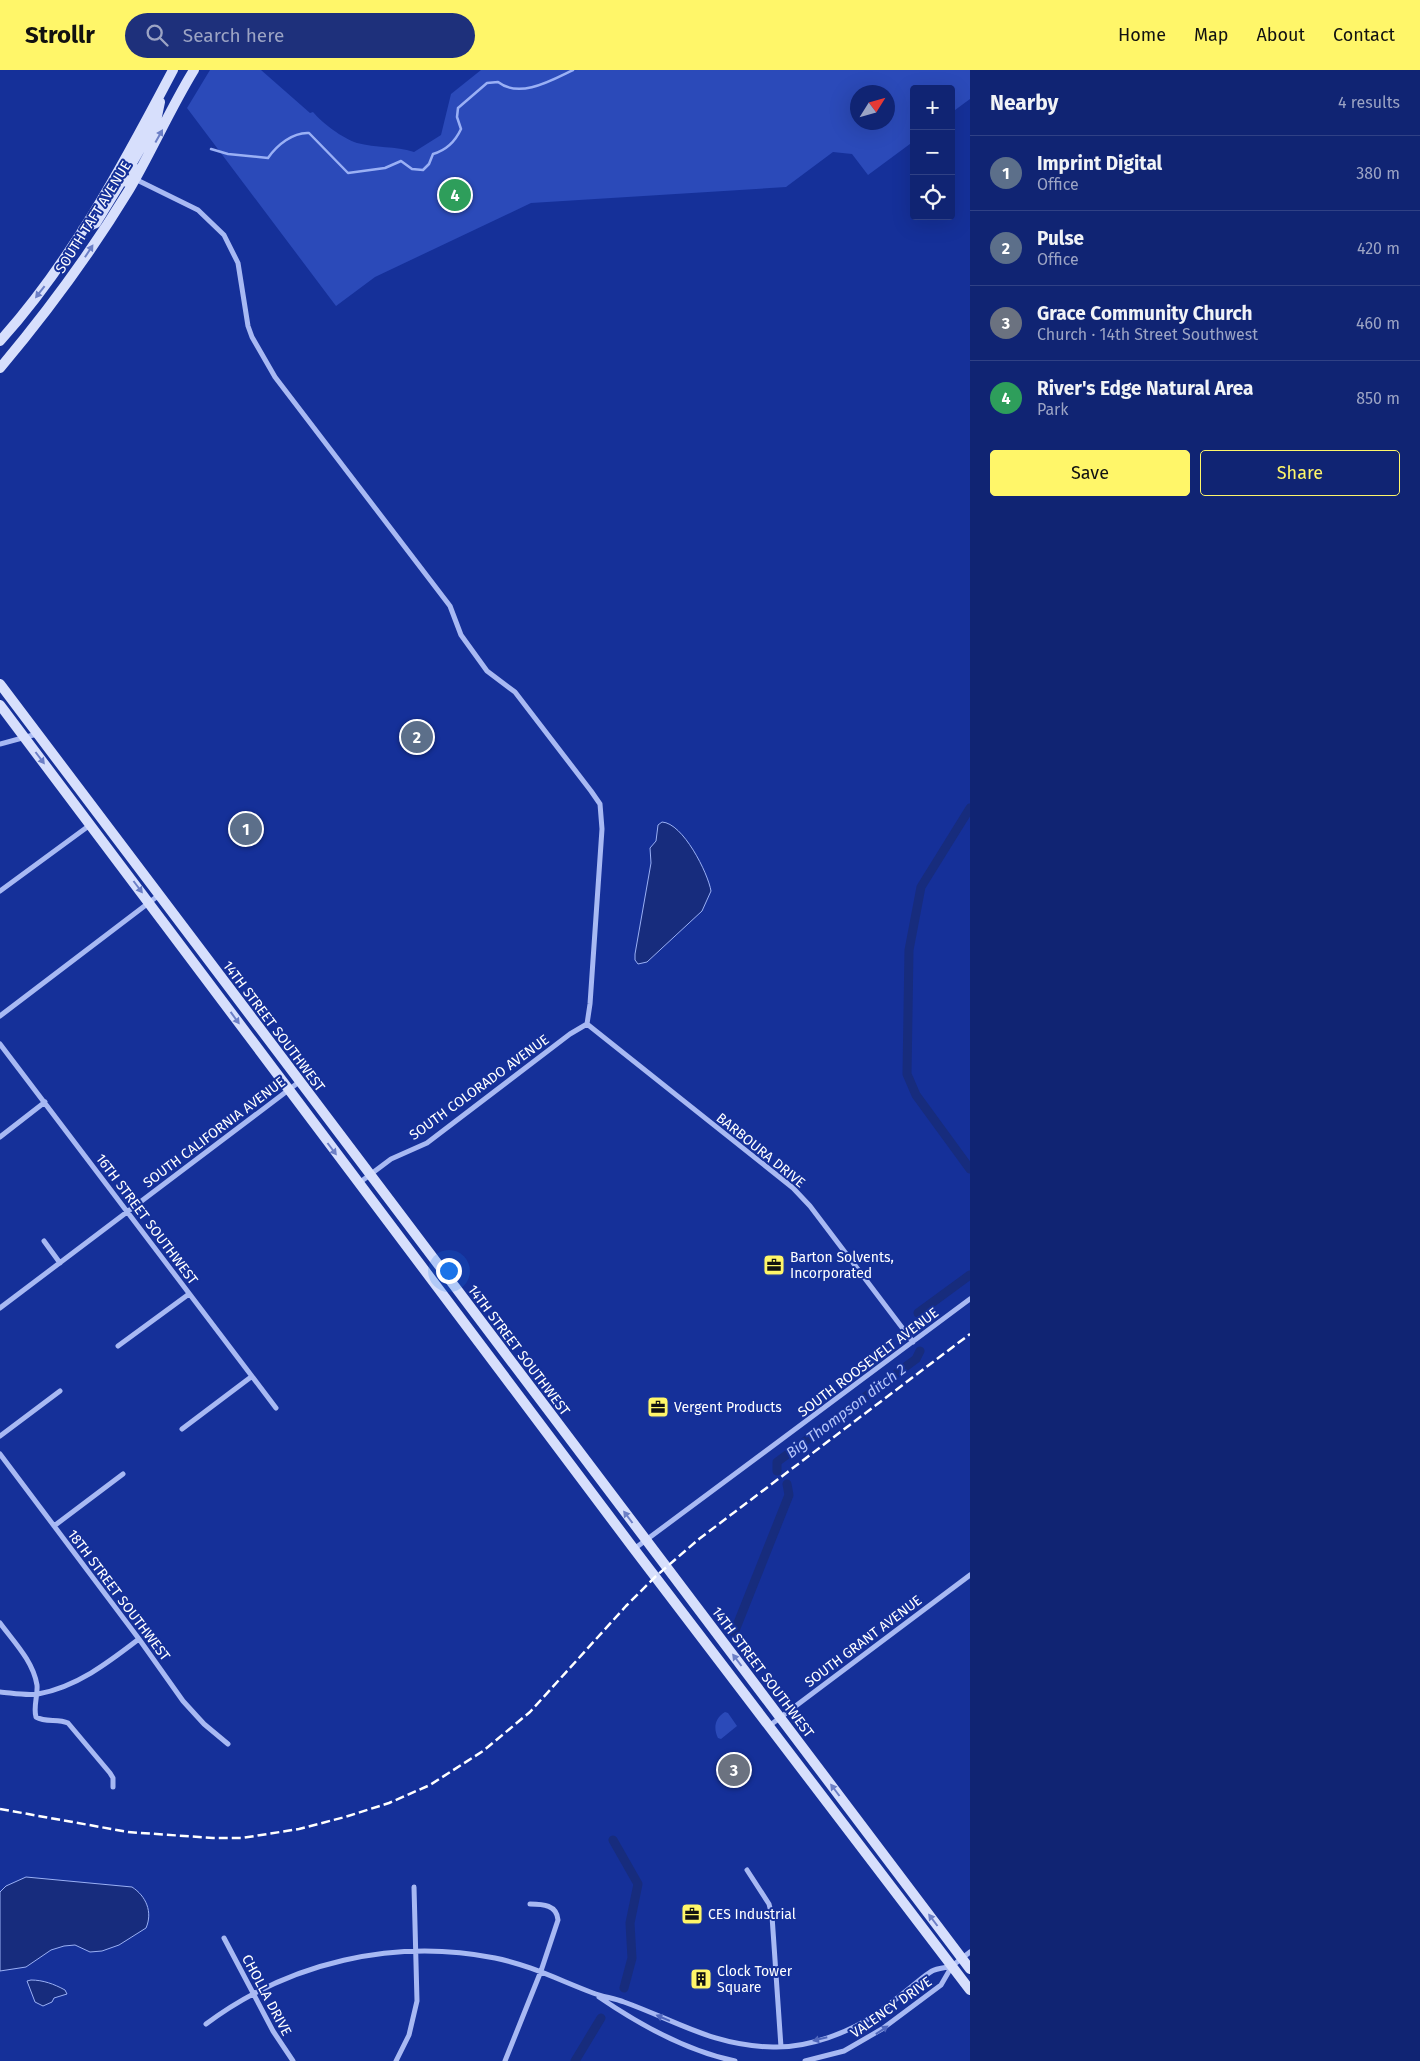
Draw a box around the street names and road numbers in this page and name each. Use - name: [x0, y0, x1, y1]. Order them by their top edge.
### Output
- street label: SOUTH TAFT AVENUE: [52, 158, 135, 276]
- street label: 14TH STREET SOUTHWEST: [219, 958, 329, 1096]
- street label: SOUTH COLORADO AVENUE: [406, 1031, 553, 1144]
- street label: SOUTH CALIFORNIA AVENUE: [140, 1073, 289, 1191]
- street label: BARBOURA DRIVE: [713, 1109, 809, 1191]
- street label: 16TH STREET SOUTHWEST: [92, 1151, 202, 1289]
- street label: 14TH STREET SOUTHWEST: [464, 1282, 574, 1420]
- street label: SOUTH ROOSEVELT AVENUE: [795, 1304, 942, 1421]
- street label: 18TH STREET SOUTHWEST: [64, 1526, 174, 1665]
- street label: SOUTH GRANT AVENUE: [801, 1592, 925, 1691]
- street label: 14TH STREET SOUTHWEST: [708, 1604, 818, 1742]
- street label: CHOLLA DRIVE: [238, 1952, 295, 2039]
- street label: VALENCY DRIVE: [847, 1973, 935, 2042]

